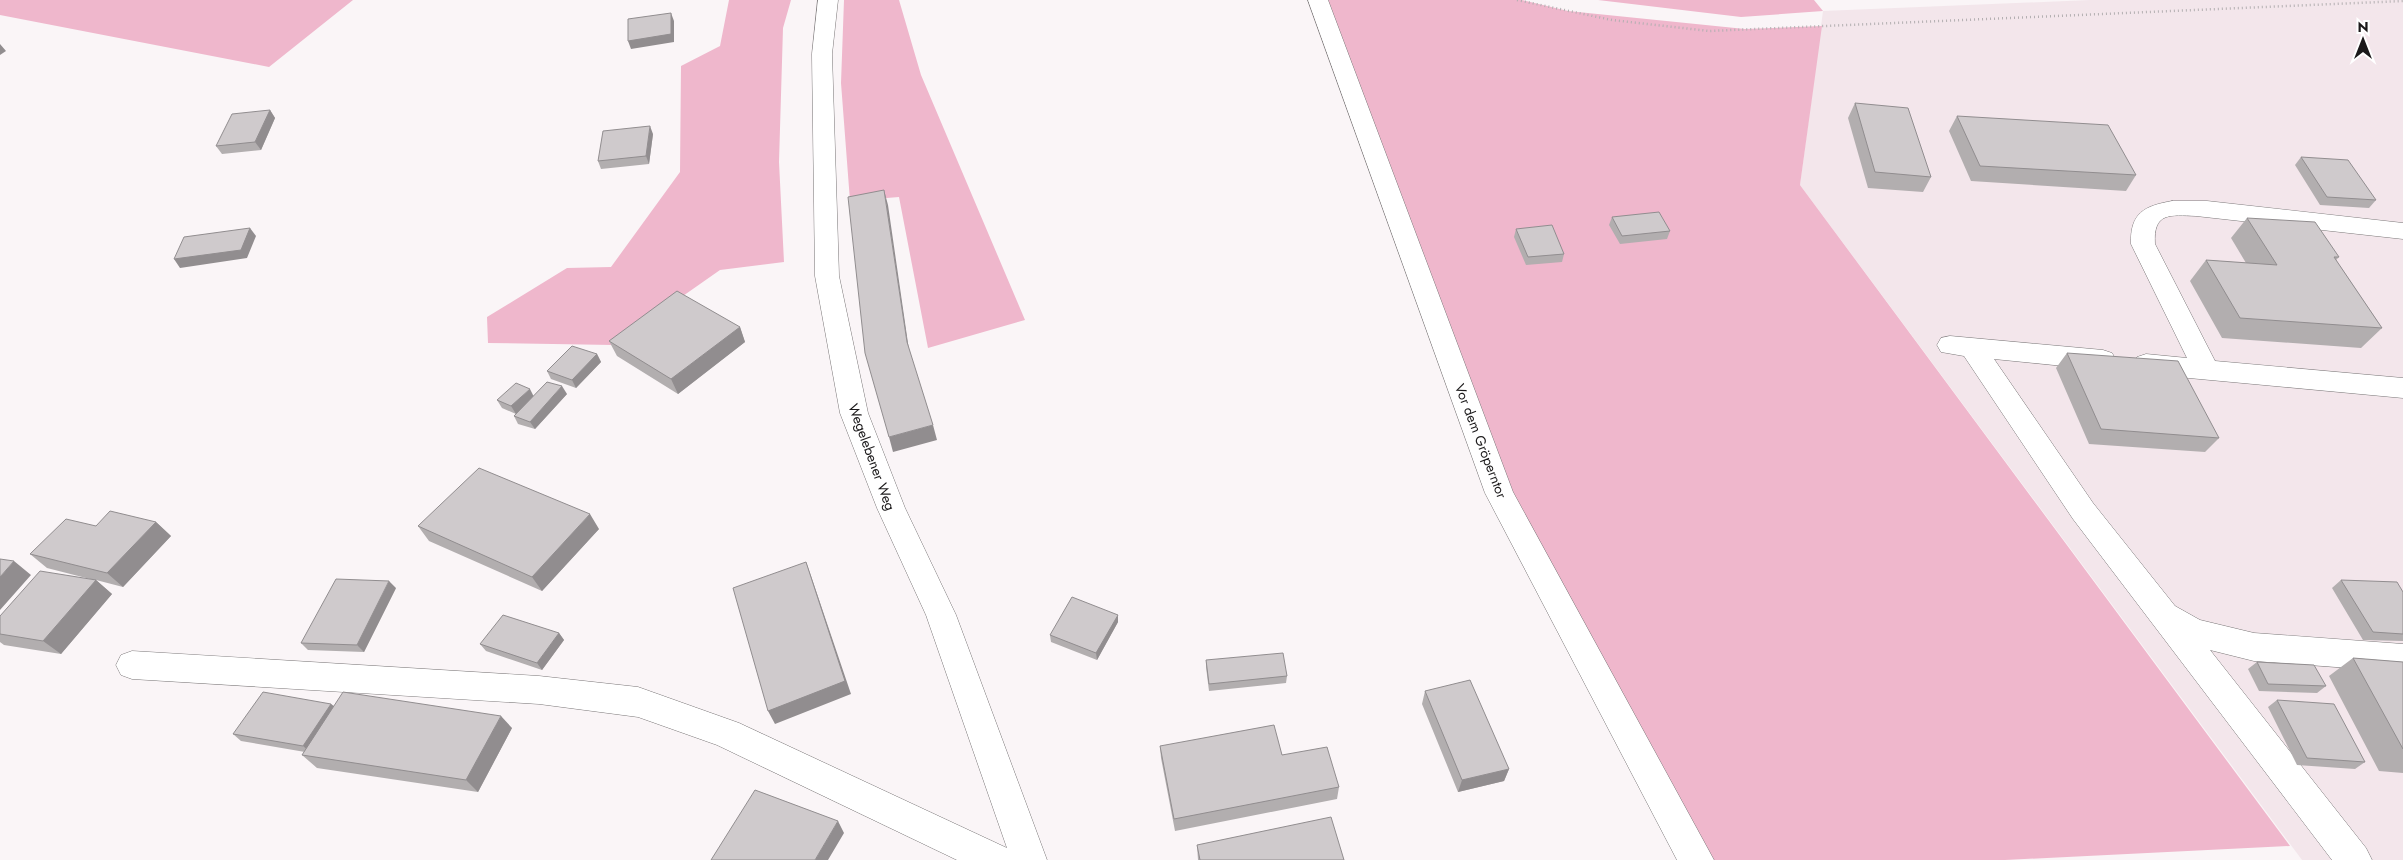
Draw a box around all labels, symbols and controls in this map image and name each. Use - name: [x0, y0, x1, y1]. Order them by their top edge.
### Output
- north arrow: [2338, 15, 2388, 65]
- text: N: [2357, 17, 2369, 37]
- street label: Vor dem Gröperntor: [1450, 381, 1512, 501]
- street label: Wegelebener Weg: [843, 401, 901, 513]

